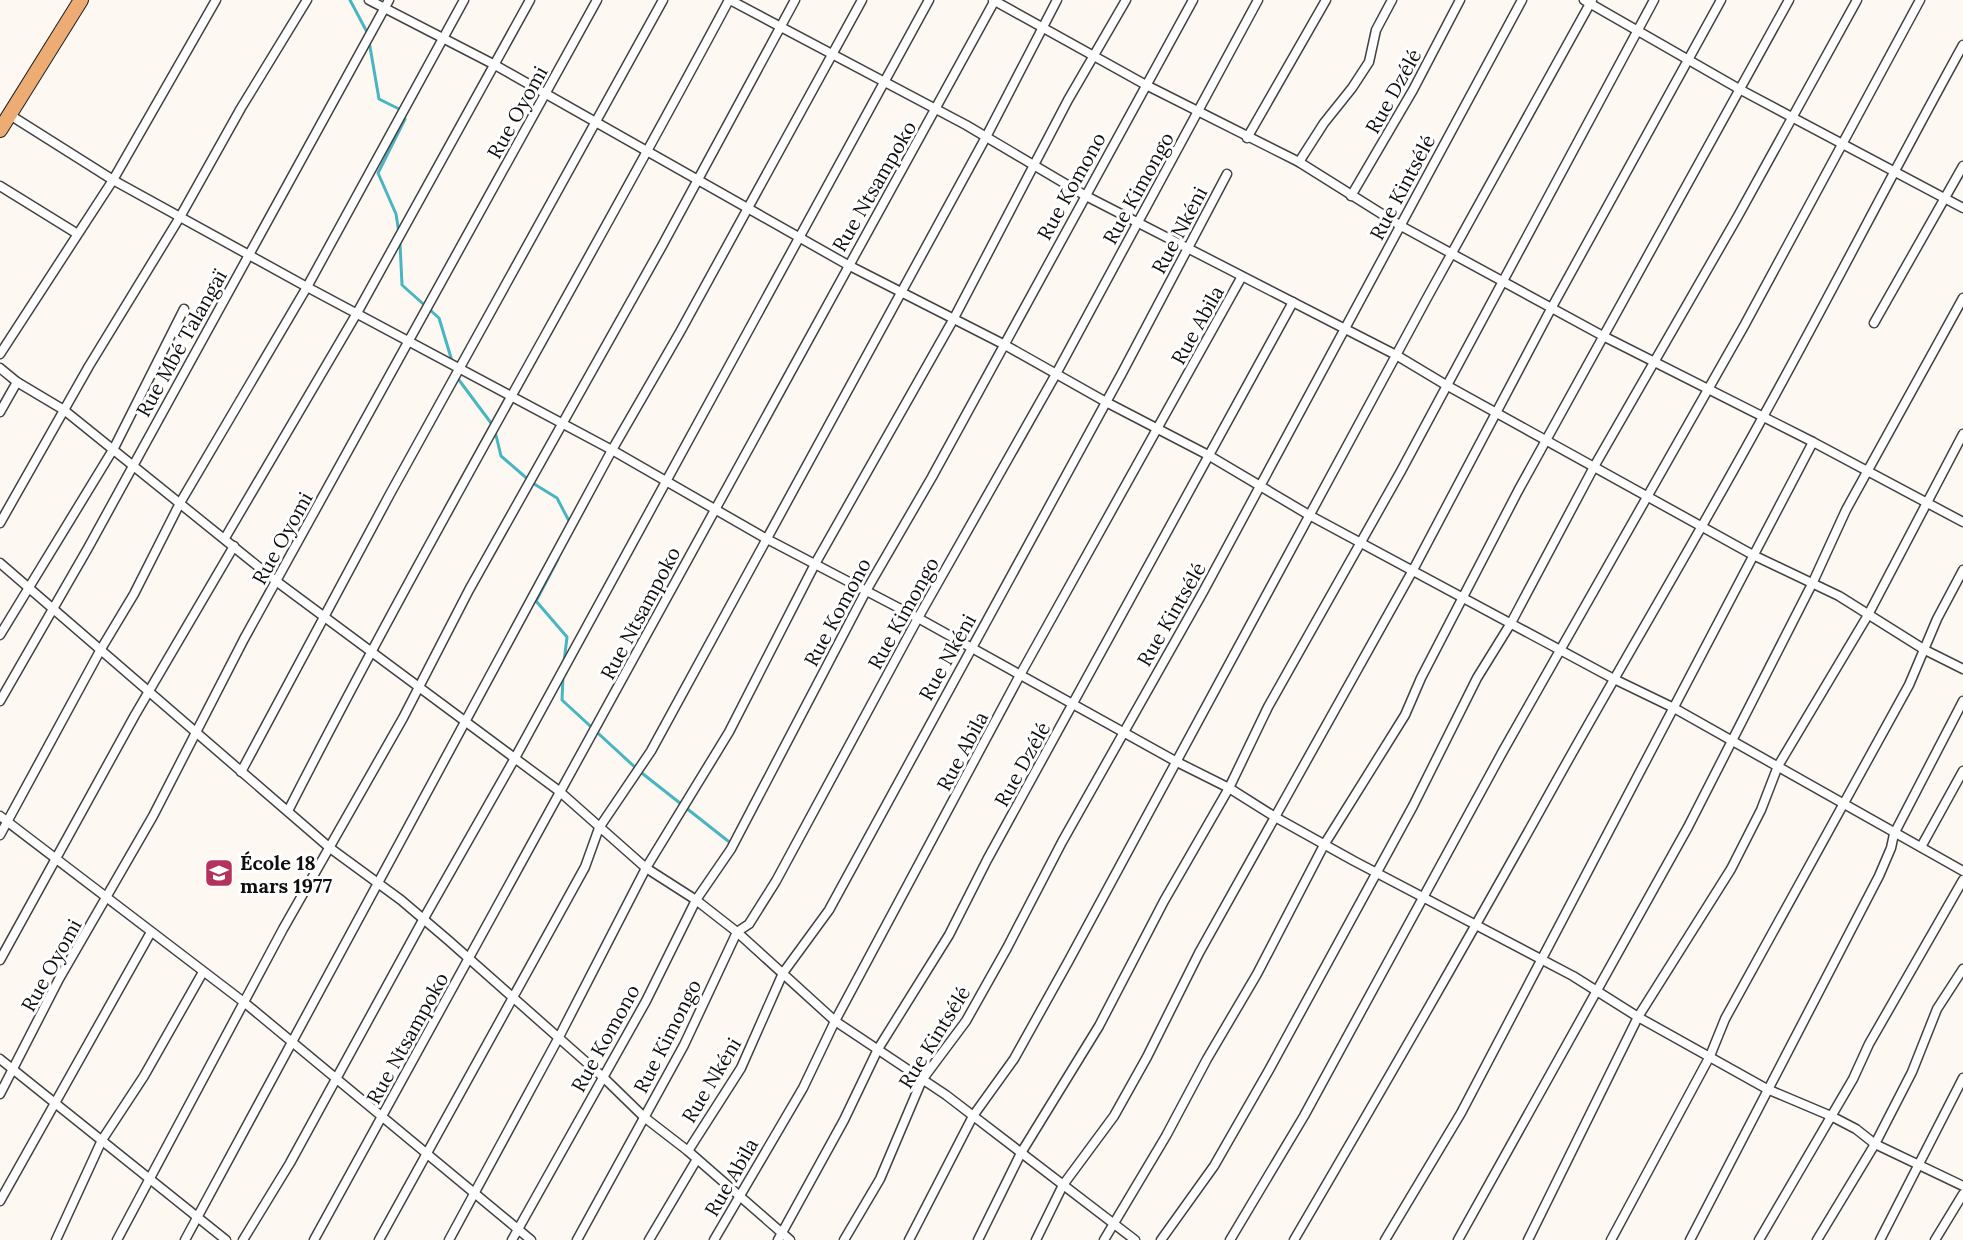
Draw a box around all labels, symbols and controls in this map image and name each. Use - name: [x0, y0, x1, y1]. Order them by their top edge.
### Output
- street label: Rue Dzélé: [1360, 44, 1426, 138]
- street label: Rue Oyomi: [481, 61, 553, 163]
- street label: Rue Ntsampoko: [826, 116, 922, 256]
- street label: Rue Komono: [1031, 128, 1111, 244]
- street label: Rue Kimongo: [1097, 128, 1179, 248]
- street label: Rue Kintsélé: [1364, 130, 1440, 244]
- street label: Rue Nkéni: [1146, 182, 1212, 278]
- street label: Rue Mbé Talangaï: [130, 265, 232, 421]
- street label: Rue Abila: [1165, 281, 1229, 369]
- street label: Rue Oyomi: [246, 487, 318, 589]
- street label: Rue Ntsampoko: [594, 542, 686, 684]
- street label: Rue Kimongo: [862, 553, 944, 673]
- street label: Rue Komono: [798, 554, 876, 670]
- street label: Rue Kintsélé: [1131, 557, 1211, 670]
- street label: Rue Nkéni: [913, 609, 981, 705]
- street label: Rue Abila: [931, 707, 993, 795]
- street label: Rue Dzélé: [989, 717, 1055, 811]
- place label: École 18 mars 1977: [240, 850, 332, 898]
- school or university icon: École 18 mars 1977: [203, 857, 235, 889]
- street label: Rue Oyomi: [15, 914, 87, 1016]
- street label: Rue Ntsampoko: [360, 968, 454, 1108]
- street label: Rue Kimongo: [628, 975, 706, 1097]
- street label: Rue Komono: [565, 980, 645, 1096]
- street label: Rue Kintsélé: [893, 981, 975, 1093]
- street label: Rue Nkéni: [676, 1033, 746, 1127]
- street label: Rue Abila: [699, 1133, 763, 1221]

